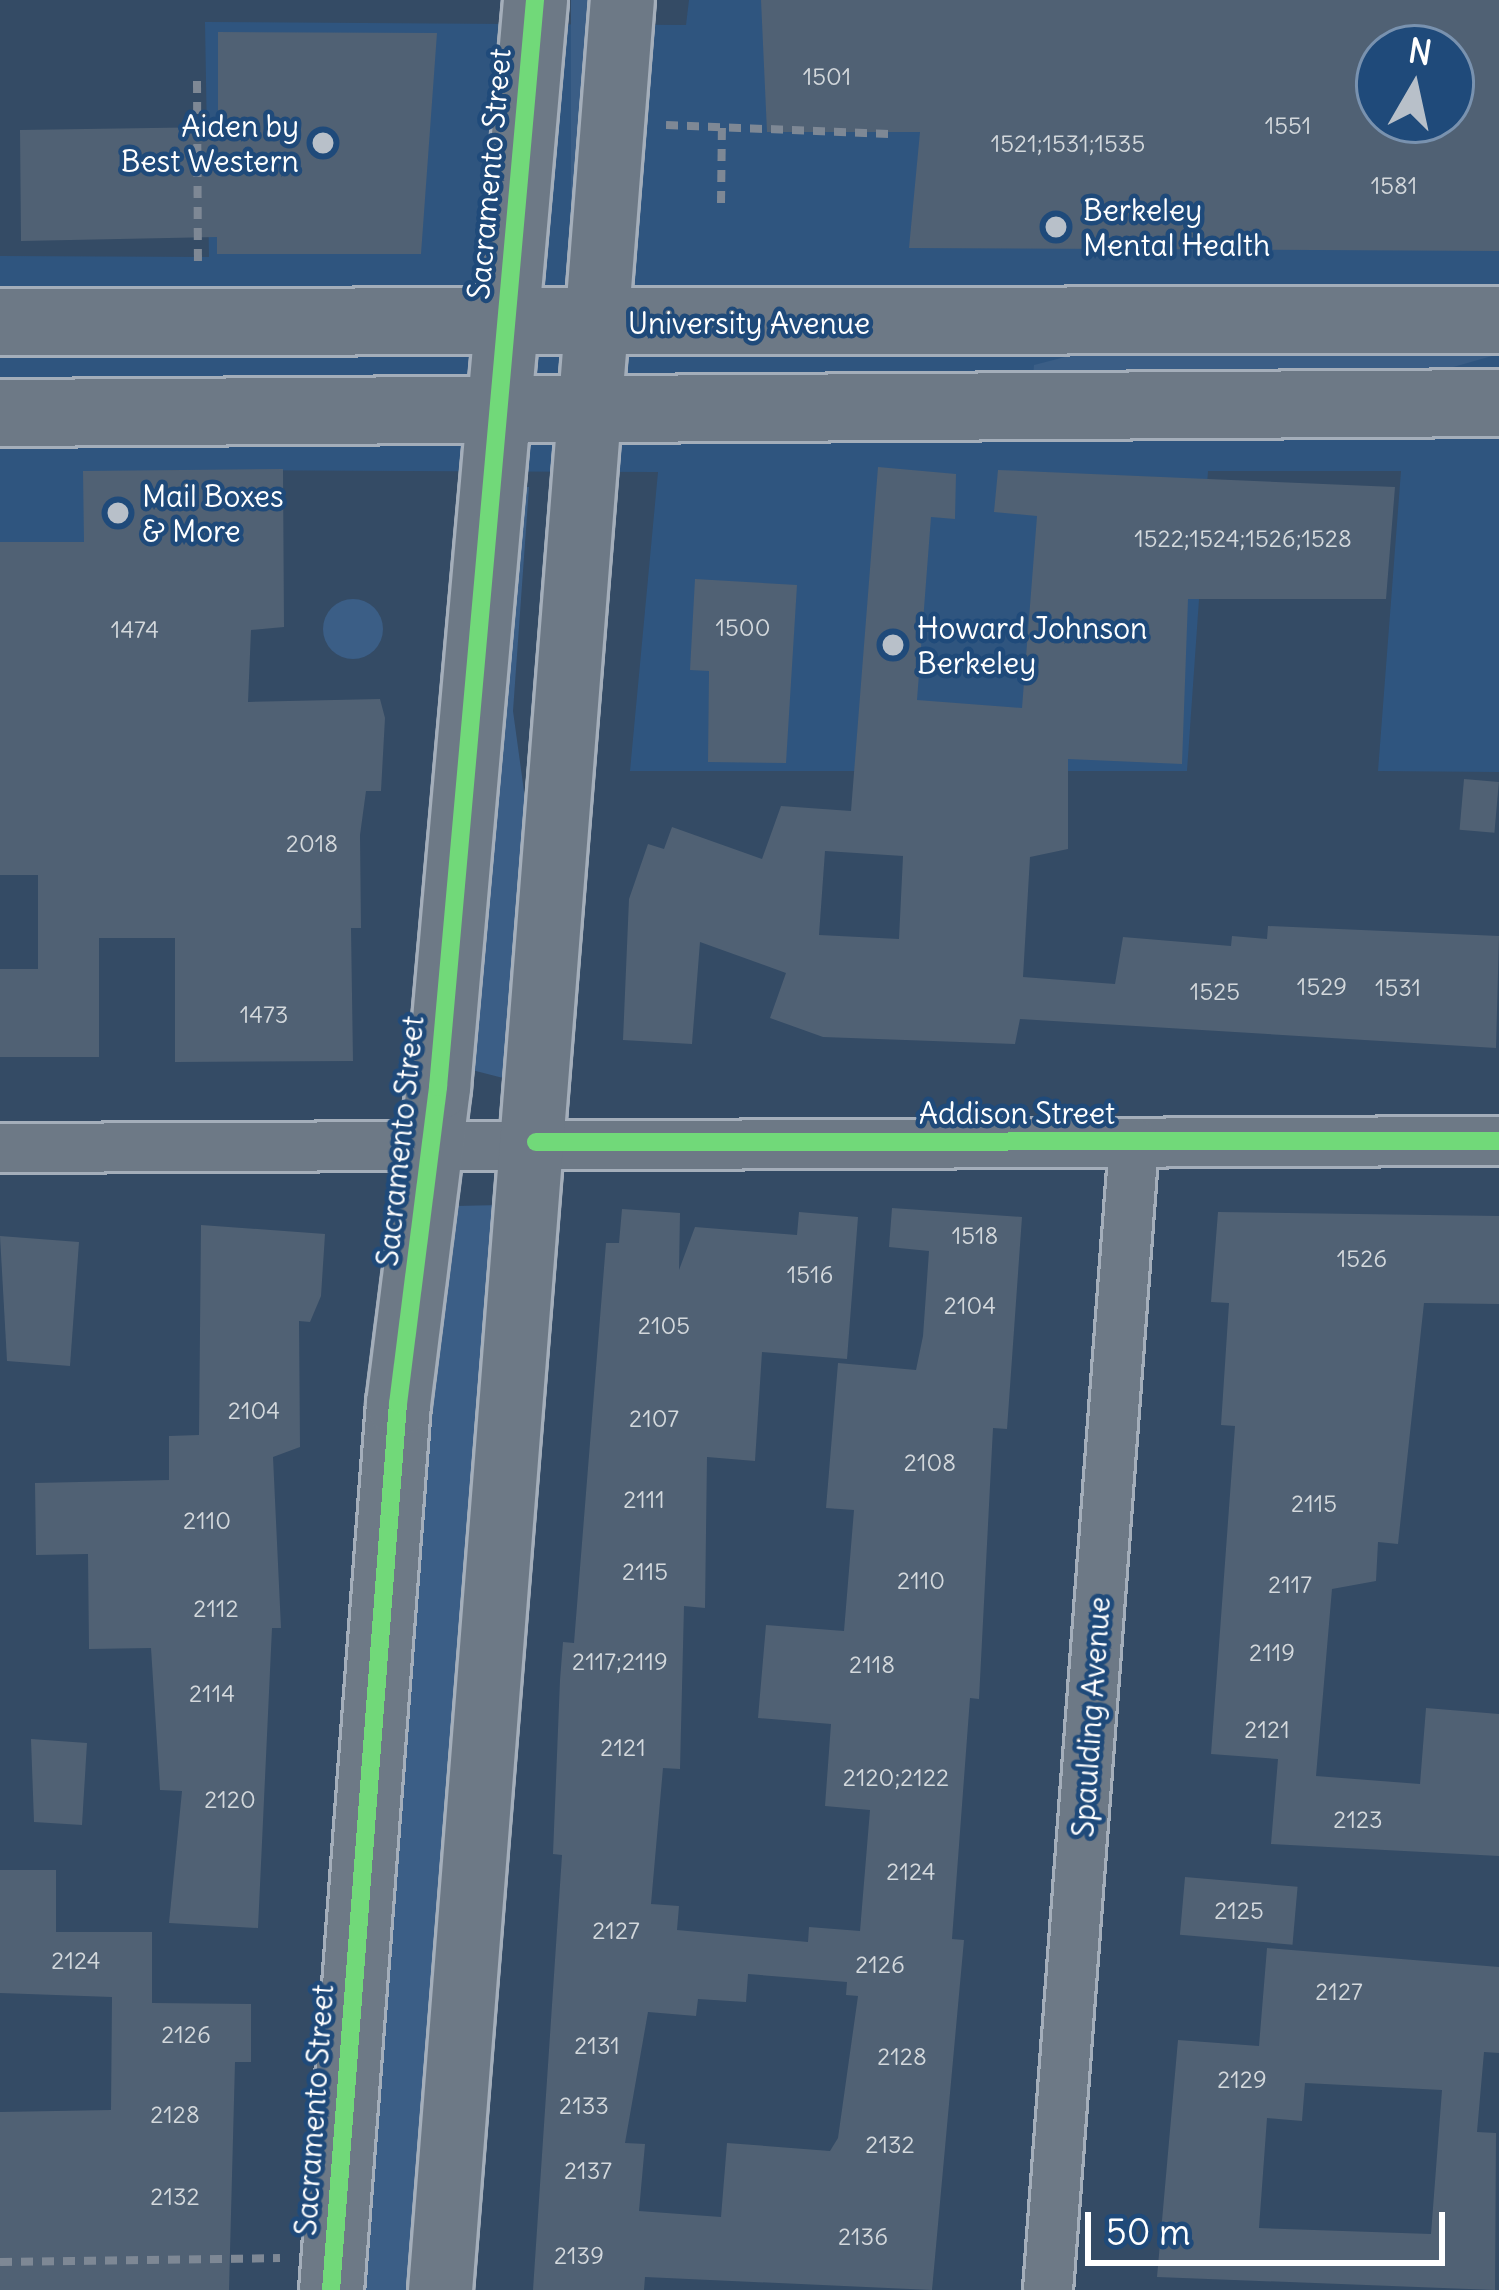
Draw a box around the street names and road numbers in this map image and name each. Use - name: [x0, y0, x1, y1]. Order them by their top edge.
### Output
- street label: Sacramento Street: [460, 47, 518, 301]
- street label: University Avenue: [628, 305, 870, 341]
- street label: Sacramento Street: [369, 1014, 431, 1268]
- street label: Addison Street: [919, 1095, 1115, 1131]
- street label: Spaulding Avenue: [1065, 1595, 1117, 1839]
- street label: Sacramento Street: [287, 1983, 341, 2237]

